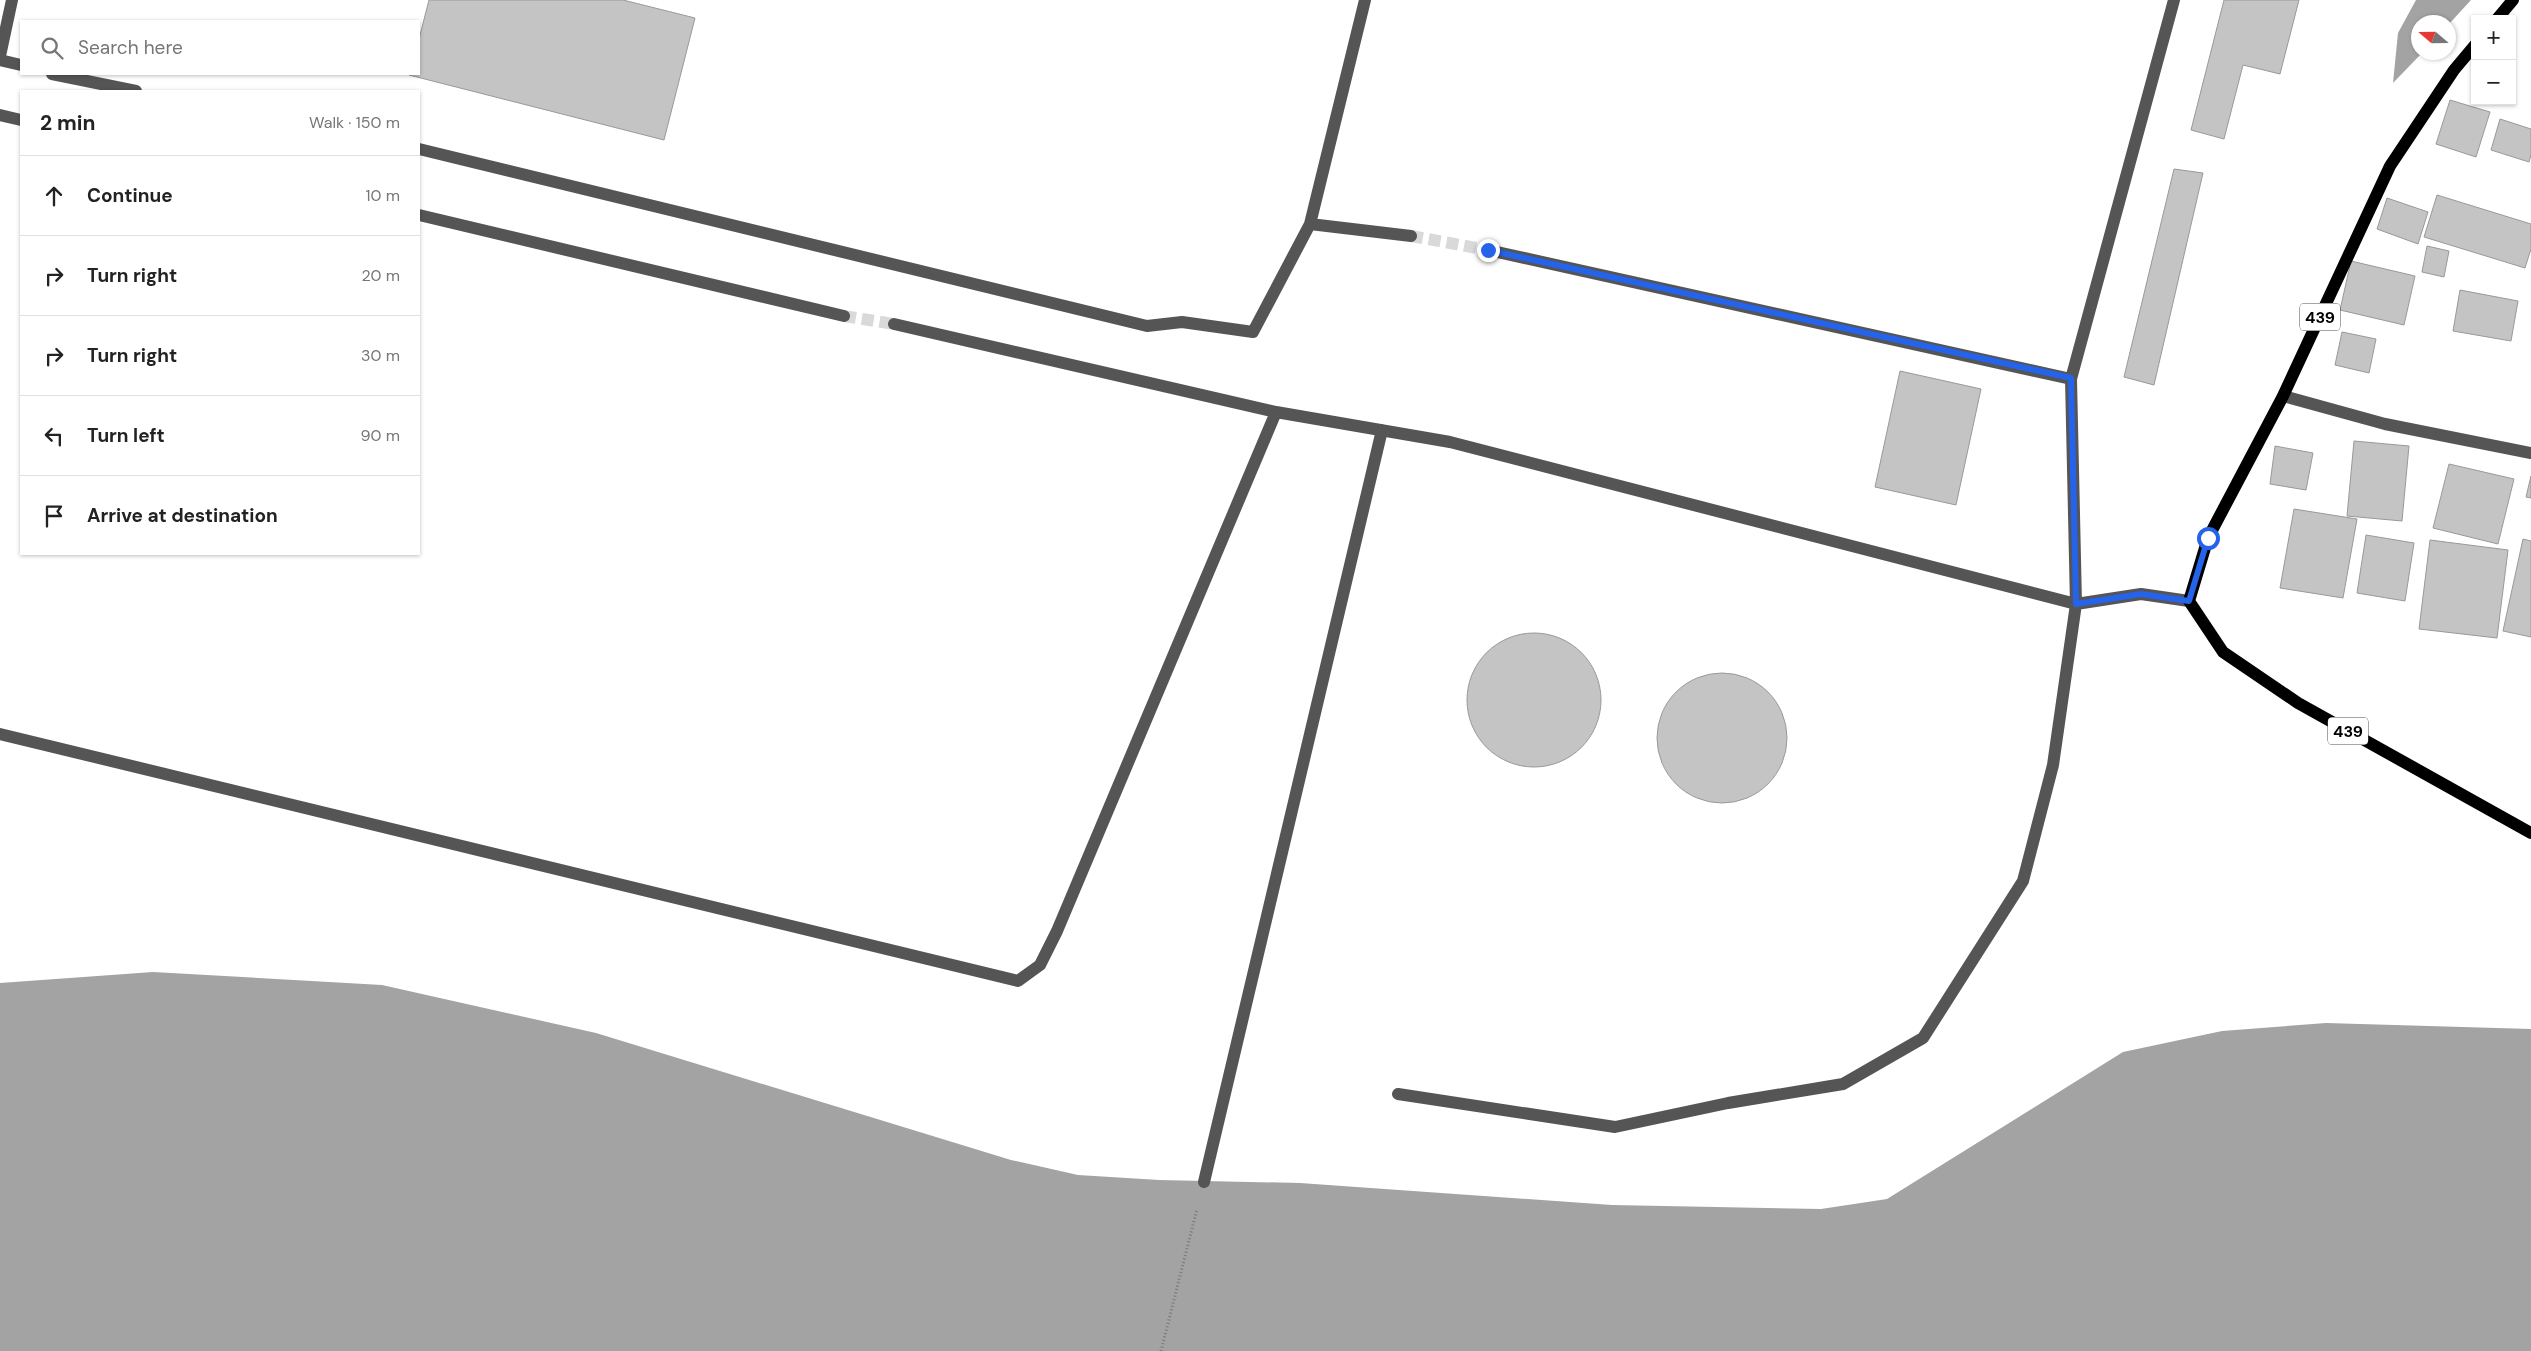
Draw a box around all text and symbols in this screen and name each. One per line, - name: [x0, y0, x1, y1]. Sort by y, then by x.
- north arrow: [2411, 15, 2456, 60]
- map controls: [2471, 15, 2516, 105]
- button: +: [2471, 15, 2516, 60]
- search box: [20, 20, 420, 75]
- icon: search: [38, 34, 66, 62]
- text: Search here: [78, 35, 183, 60]
- button: −: [2471, 60, 2516, 105]
- text: 2 min: [40, 109, 96, 137]
- text: Walk · 150 m: [309, 112, 400, 133]
- icon: ahead: [40, 182, 68, 210]
- text: Continue: [87, 183, 173, 208]
- text: 10 m: [366, 185, 400, 206]
- route end: [1477, 239, 1500, 262]
- icon: right: [40, 262, 68, 290]
- text: Turn right: [87, 263, 177, 288]
- text: 20 m: [361, 265, 400, 286]
- road number: 439: [2300, 304, 2340, 330]
- icon: right: [40, 342, 68, 370]
- text: Turn right: [87, 343, 177, 368]
- text: 30 m: [361, 345, 400, 366]
- icon: left: [40, 422, 68, 450]
- text: Turn left: [87, 423, 165, 448]
- text: 90 m: [360, 425, 400, 446]
- icon: arrive: [40, 502, 68, 530]
- text: Arrive at destination: [87, 503, 278, 528]
- route start: [2197, 527, 2220, 550]
- road number: 439: [2328, 718, 2368, 744]

